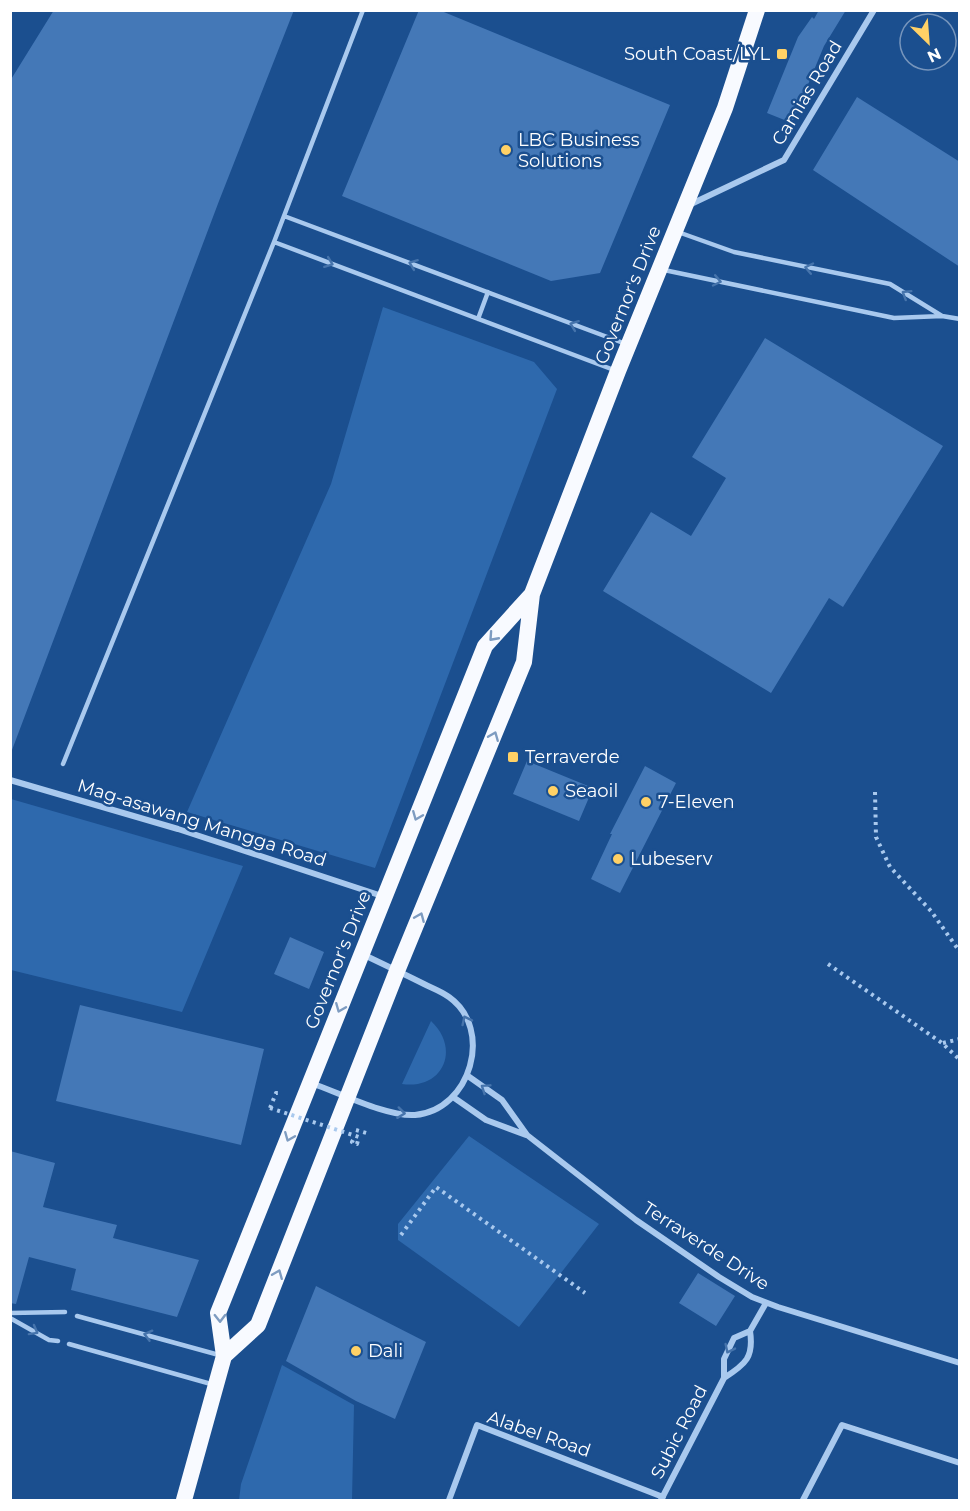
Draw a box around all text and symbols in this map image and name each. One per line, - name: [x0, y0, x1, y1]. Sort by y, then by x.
- north arrow: [898, 12, 958, 72]
- street label: Camias Road: [767, 37, 847, 149]
- place label: South Coast/LYL: [624, 43, 770, 65]
- text: N: [924, 44, 944, 66]
- marker: South Coast/LYL: [775, 47, 789, 61]
- place label: LBC Business Solutions: [518, 129, 640, 172]
- marker: LBC Business Solutions: [499, 143, 513, 157]
- street label: Governor's Drive: [590, 222, 666, 367]
- one-way arrow: [323, 255, 334, 268]
- one-way arrow: [408, 259, 419, 271]
- one-way arrow: [804, 262, 814, 275]
- one-way arrow: [712, 274, 722, 287]
- one-way arrow: [902, 289, 912, 301]
- one-way arrow: [569, 320, 580, 332]
- one-way arrow: [489, 631, 500, 641]
- one-way arrow: [487, 732, 499, 743]
- place label: Terraverde: [525, 746, 620, 768]
- marker: Terraverde: [506, 750, 520, 764]
- street label: Mag-asawang Mangga Road: [75, 775, 329, 871]
- place label: Seaoil: [565, 780, 618, 802]
- marker: Seaoil: [546, 784, 560, 798]
- place label: 7-Eleven: [658, 791, 735, 813]
- marker: 7-Eleven: [639, 795, 653, 809]
- one-way arrow: [412, 810, 424, 821]
- place label: Lubeserv: [630, 848, 713, 870]
- marker: Lubeserv: [611, 852, 625, 866]
- street label: Governor's Drive: [300, 887, 376, 1032]
- one-way arrow: [413, 912, 425, 923]
- one-way arrow: [335, 1001, 347, 1012]
- one-way arrow: [462, 1016, 474, 1027]
- one-way arrow: [481, 1084, 492, 1095]
- one-way arrow: [396, 1107, 406, 1119]
- one-way arrow: [284, 1130, 296, 1141]
- street label: Terraverde Drive: [639, 1197, 774, 1295]
- one-way arrow: [271, 1269, 283, 1280]
- one-way arrow: [214, 1314, 226, 1323]
- one-way arrow: [27, 1324, 38, 1335]
- one-way arrow: [143, 1330, 154, 1342]
- place label: Dali: [368, 1340, 403, 1362]
- one-way arrow: [724, 1343, 736, 1354]
- marker: Dali: [349, 1344, 363, 1358]
- street label: Subic Road: [646, 1382, 712, 1482]
- street label: Alabel Road: [484, 1406, 594, 1462]

